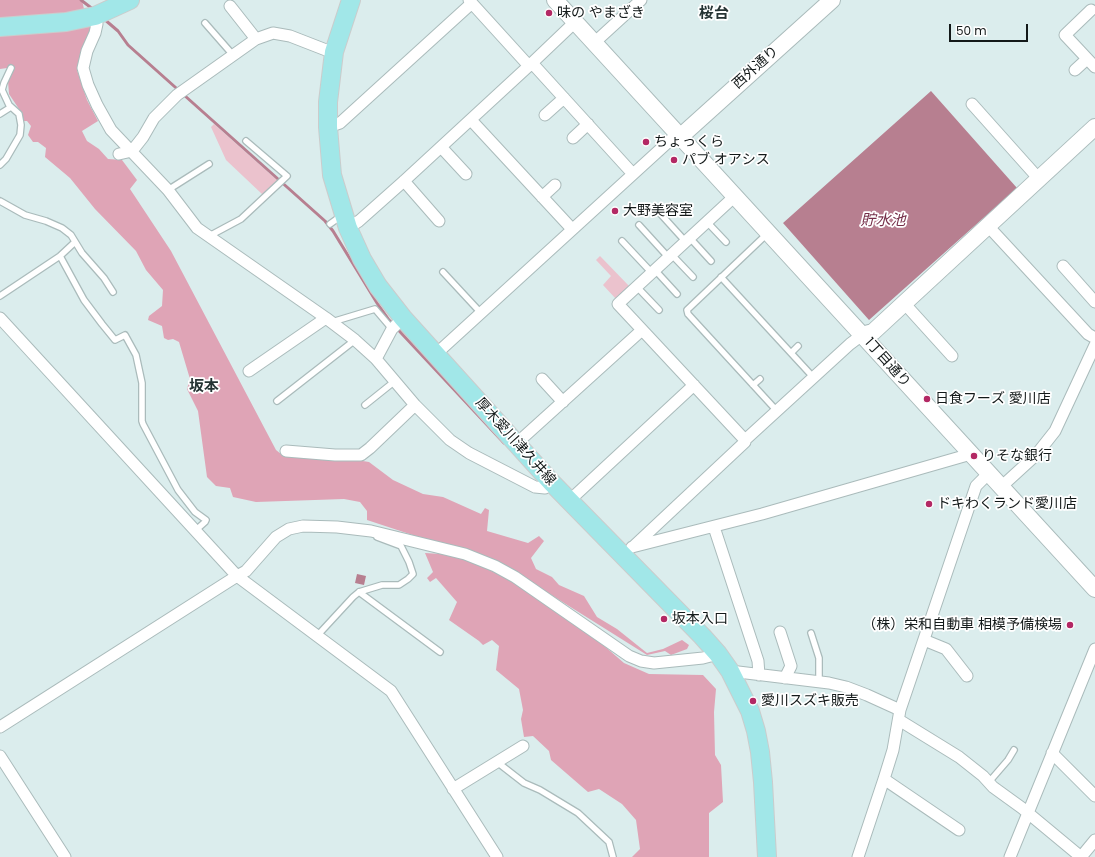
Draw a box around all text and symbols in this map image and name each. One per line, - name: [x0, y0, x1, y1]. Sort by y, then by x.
- place label: 味の やまざき: [557, 5, 645, 21]
- district label: 桜台: [699, 5, 729, 23]
- marker: 味の やまざき: [544, 8, 554, 18]
- scale bar: [951, 16, 1030, 42]
- text: 50 m: [956, 22, 987, 39]
- street label: 西外通り: [730, 43, 782, 93]
- place label: ちょっくら: [654, 134, 724, 150]
- marker: ちょっくら: [641, 137, 651, 147]
- place label: パブ オアシス: [682, 152, 770, 168]
- marker: パブ オアシス: [669, 155, 679, 165]
- place label: 大野美容室: [623, 203, 693, 219]
- marker: 大野美容室: [610, 206, 620, 216]
- water label: 貯水池: [861, 212, 905, 230]
- street label: 1丁目通り: [861, 335, 913, 391]
- district label: 坂本: [189, 378, 219, 396]
- place label: 日食フーズ 愛川店: [935, 391, 1051, 407]
- marker: 日食フーズ 愛川店: [922, 394, 932, 404]
- street label: 厚木愛川津久井線: [471, 395, 559, 489]
- place label: りそな銀行: [982, 448, 1052, 464]
- marker: りそな銀行: [969, 451, 979, 461]
- place label: ドキわくランド愛川店: [937, 496, 1077, 512]
- marker: ドキわくランド愛川店: [924, 499, 934, 509]
- place label: 坂本入口: [672, 611, 728, 627]
- marker: 坂本入口: [659, 614, 669, 624]
- place label: （株）栄和自動車 相模予備検場: [862, 617, 1062, 633]
- marker: （株）栄和自動車 相模予備検場: [1065, 620, 1075, 630]
- place label: 愛川スズキ販売: [761, 693, 859, 709]
- marker: 愛川スズキ販売: [748, 696, 758, 706]

